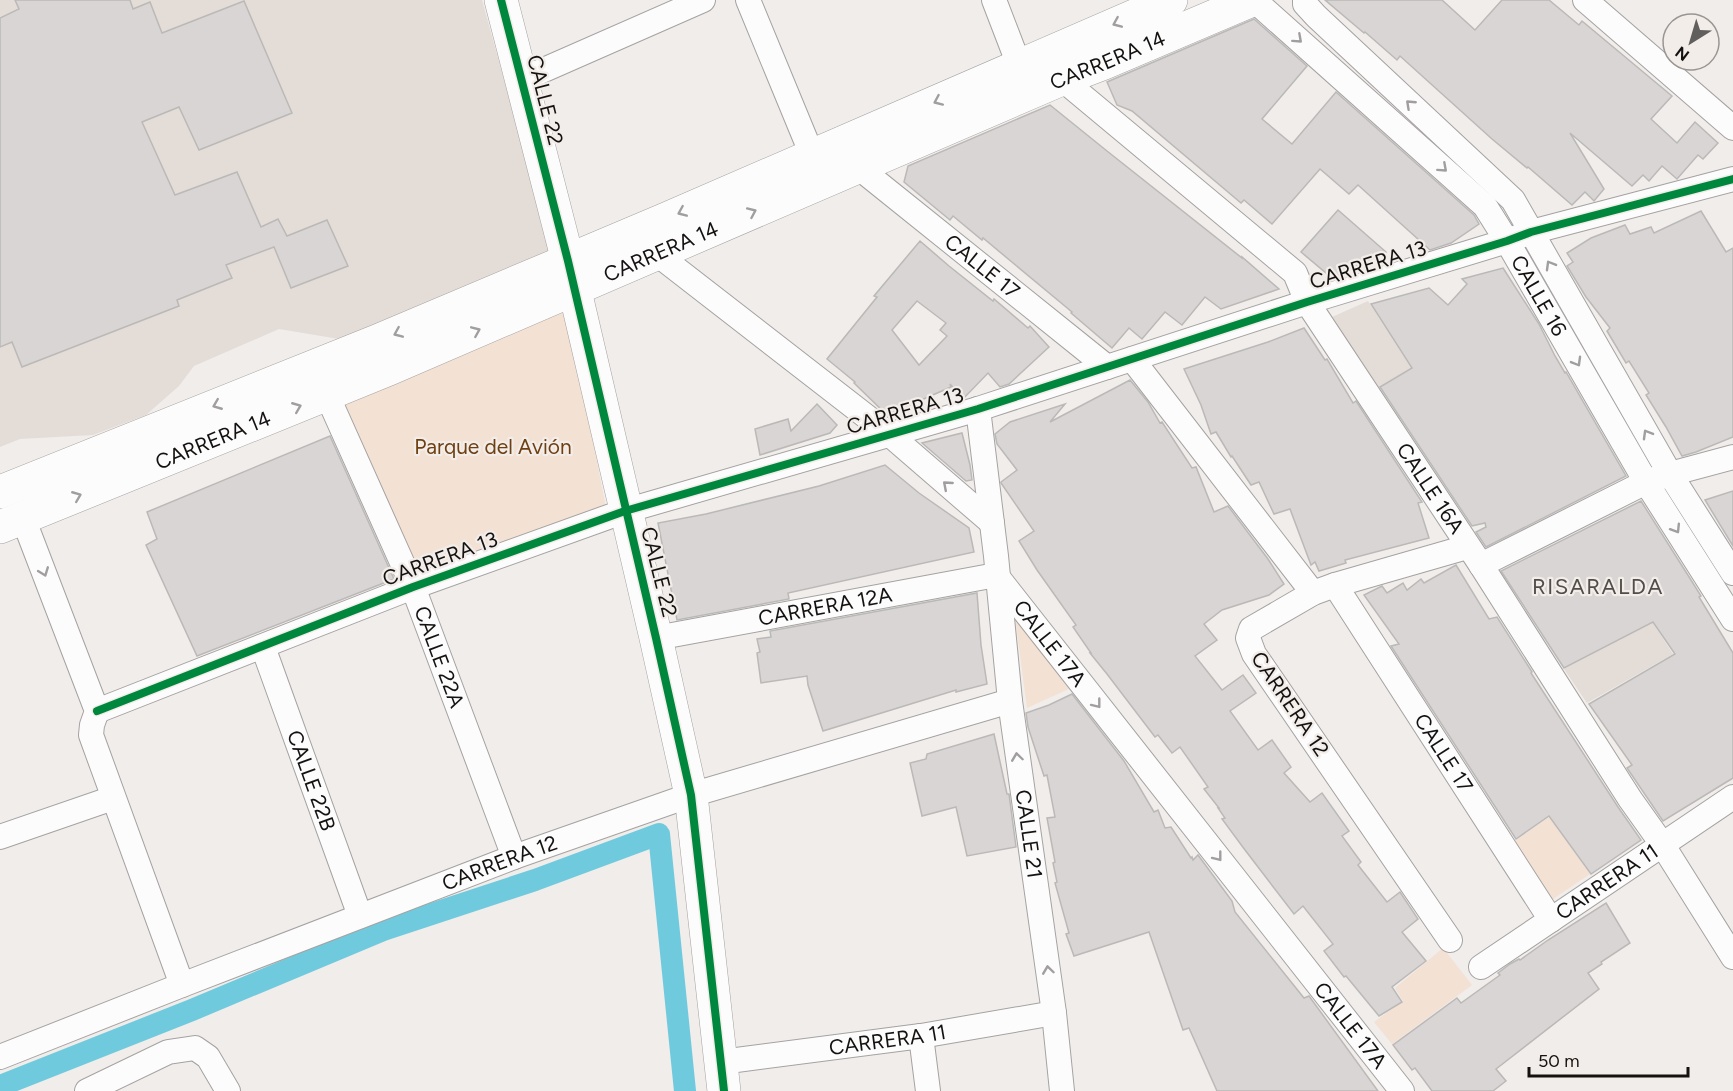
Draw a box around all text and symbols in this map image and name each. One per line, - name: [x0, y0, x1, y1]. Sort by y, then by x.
- north arrow: [1661, 12, 1721, 72]
- one-way arrow: [1112, 16, 1123, 28]
- street label: CARRERA 14: [1046, 25, 1169, 95]
- one-way arrow: [1291, 32, 1302, 43]
- text: N: [1672, 42, 1693, 65]
- street label: CALLE 22: [522, 52, 569, 148]
- one-way arrow: [933, 93, 944, 105]
- one-way arrow: [1406, 100, 1417, 111]
- one-way arrow: [1437, 161, 1447, 172]
- one-way arrow: [678, 205, 689, 217]
- one-way arrow: [746, 207, 757, 219]
- street label: CARRERA 14: [600, 216, 722, 287]
- street label: CALLE 17: [940, 229, 1025, 304]
- street label: CARRERA 13: [1306, 235, 1429, 294]
- street label: CALLE 16: [1506, 250, 1572, 341]
- one-way arrow: [1546, 261, 1557, 271]
- one-way arrow: [393, 325, 404, 337]
- one-way arrow: [470, 326, 481, 338]
- one-way arrow: [1570, 356, 1581, 366]
- street label: CARRERA 13: [843, 382, 966, 439]
- one-way arrow: [212, 398, 223, 410]
- one-way arrow: [291, 402, 302, 414]
- street label: CARRERA 14: [151, 405, 274, 475]
- one-way arrow: [1643, 430, 1655, 440]
- park label: Parque del Avión: [414, 434, 572, 459]
- street label: CALLE 16A: [1392, 438, 1470, 538]
- one-way arrow: [944, 481, 954, 492]
- one-way arrow: [71, 491, 82, 503]
- one-way arrow: [1669, 523, 1680, 534]
- street label: CALLE 22: [636, 524, 683, 620]
- street label: CARRERA 13: [379, 526, 501, 591]
- one-way arrow: [37, 566, 49, 577]
- district label: RISARALDA: [1532, 573, 1664, 600]
- street label: CARRERA 12A: [756, 582, 894, 631]
- street label: CALLE 17A: [1009, 595, 1092, 691]
- street label: CALLE 22A: [409, 602, 470, 711]
- street label: CARRERA 12: [1246, 647, 1335, 761]
- one-way arrow: [1090, 697, 1101, 708]
- street label: CALLE 17: [1409, 709, 1478, 797]
- street label: CALLE 22B: [282, 727, 341, 834]
- one-way arrow: [1012, 752, 1024, 761]
- street label: CALLE 21: [1011, 788, 1048, 880]
- street label: CARRERA 12: [438, 830, 560, 896]
- street label: CARRERA 11: [1551, 838, 1663, 925]
- one-way arrow: [1211, 850, 1222, 861]
- one-way arrow: [1042, 966, 1054, 975]
- street label: CALLE 17A: [1309, 977, 1392, 1073]
- street label: CARRERA 11: [827, 1019, 948, 1060]
- scale bar: [1529, 1040, 1688, 1078]
- text: 50 m: [1538, 1050, 1580, 1072]

